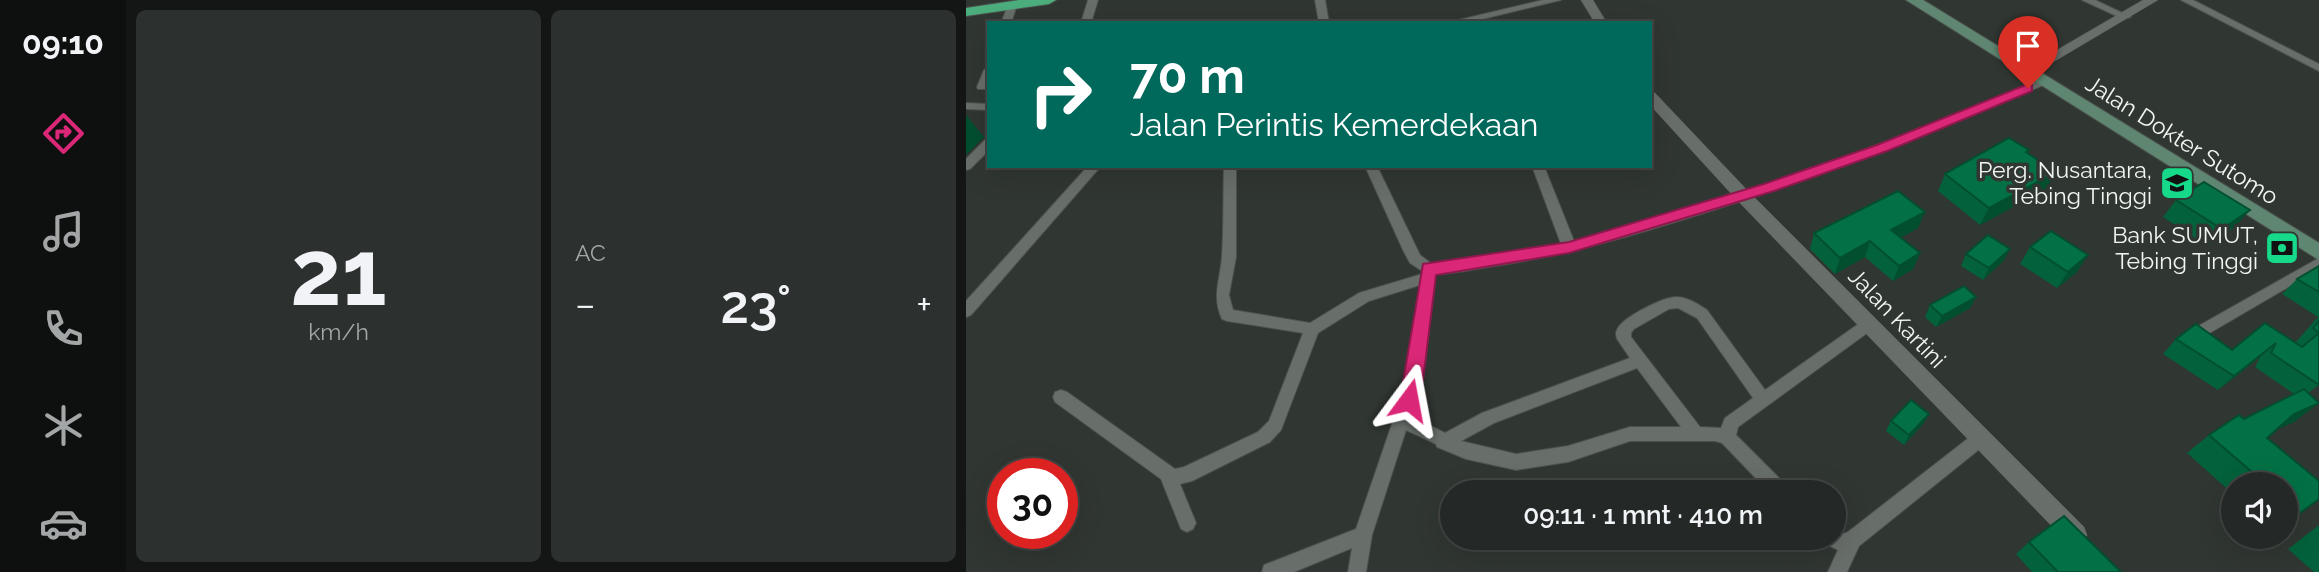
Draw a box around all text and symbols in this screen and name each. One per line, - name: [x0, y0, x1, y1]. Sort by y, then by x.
- pin: [1998, 16, 2058, 88]
- text: 09:10: [22, 24, 104, 61]
- icon: arrive: [2009, 27, 2047, 65]
- text: 70 m: [1130, 47, 1245, 104]
- icon: right: [1015, 49, 1106, 140]
- street label: Jalan Dokter Sutomo: [2081, 69, 2283, 210]
- text: Jalan Perintis Kemerdekaan: [1130, 106, 1538, 143]
- icon: directions: [39, 109, 88, 158]
- place label: Perg. Nusantara, Tebing Tinggi: [1978, 156, 2152, 209]
- school or university icon: Perg. Nusantara, Tebing Tinggi: [2158, 164, 2196, 202]
- icon: music: [39, 207, 88, 256]
- text: 21: [290, 219, 387, 326]
- place label: Bank SUMUT, Tebing Tinggi: [2112, 221, 2258, 274]
- bank icon: Bank SUMUT, Tebing Tinggi: [2263, 229, 2301, 267]
- text: AC: [575, 239, 606, 266]
- street label: Jalan Kartini: [1843, 262, 1952, 373]
- text: 23°: [721, 274, 791, 335]
- text: −: [575, 282, 595, 327]
- text: +: [916, 282, 932, 327]
- icon: phone: [39, 304, 88, 353]
- text: km/h: [308, 318, 369, 345]
- position arrow: [1372, 363, 1446, 437]
- icon: climate: [39, 401, 88, 450]
- speed limit sign: 30: [987, 458, 1078, 549]
- map controls: [2221, 472, 2298, 549]
- button: sound: [2221, 472, 2298, 549]
- icon: car: [39, 499, 88, 548]
- text: 09:11 · 1 mnt · 410 m: [1523, 500, 1763, 530]

